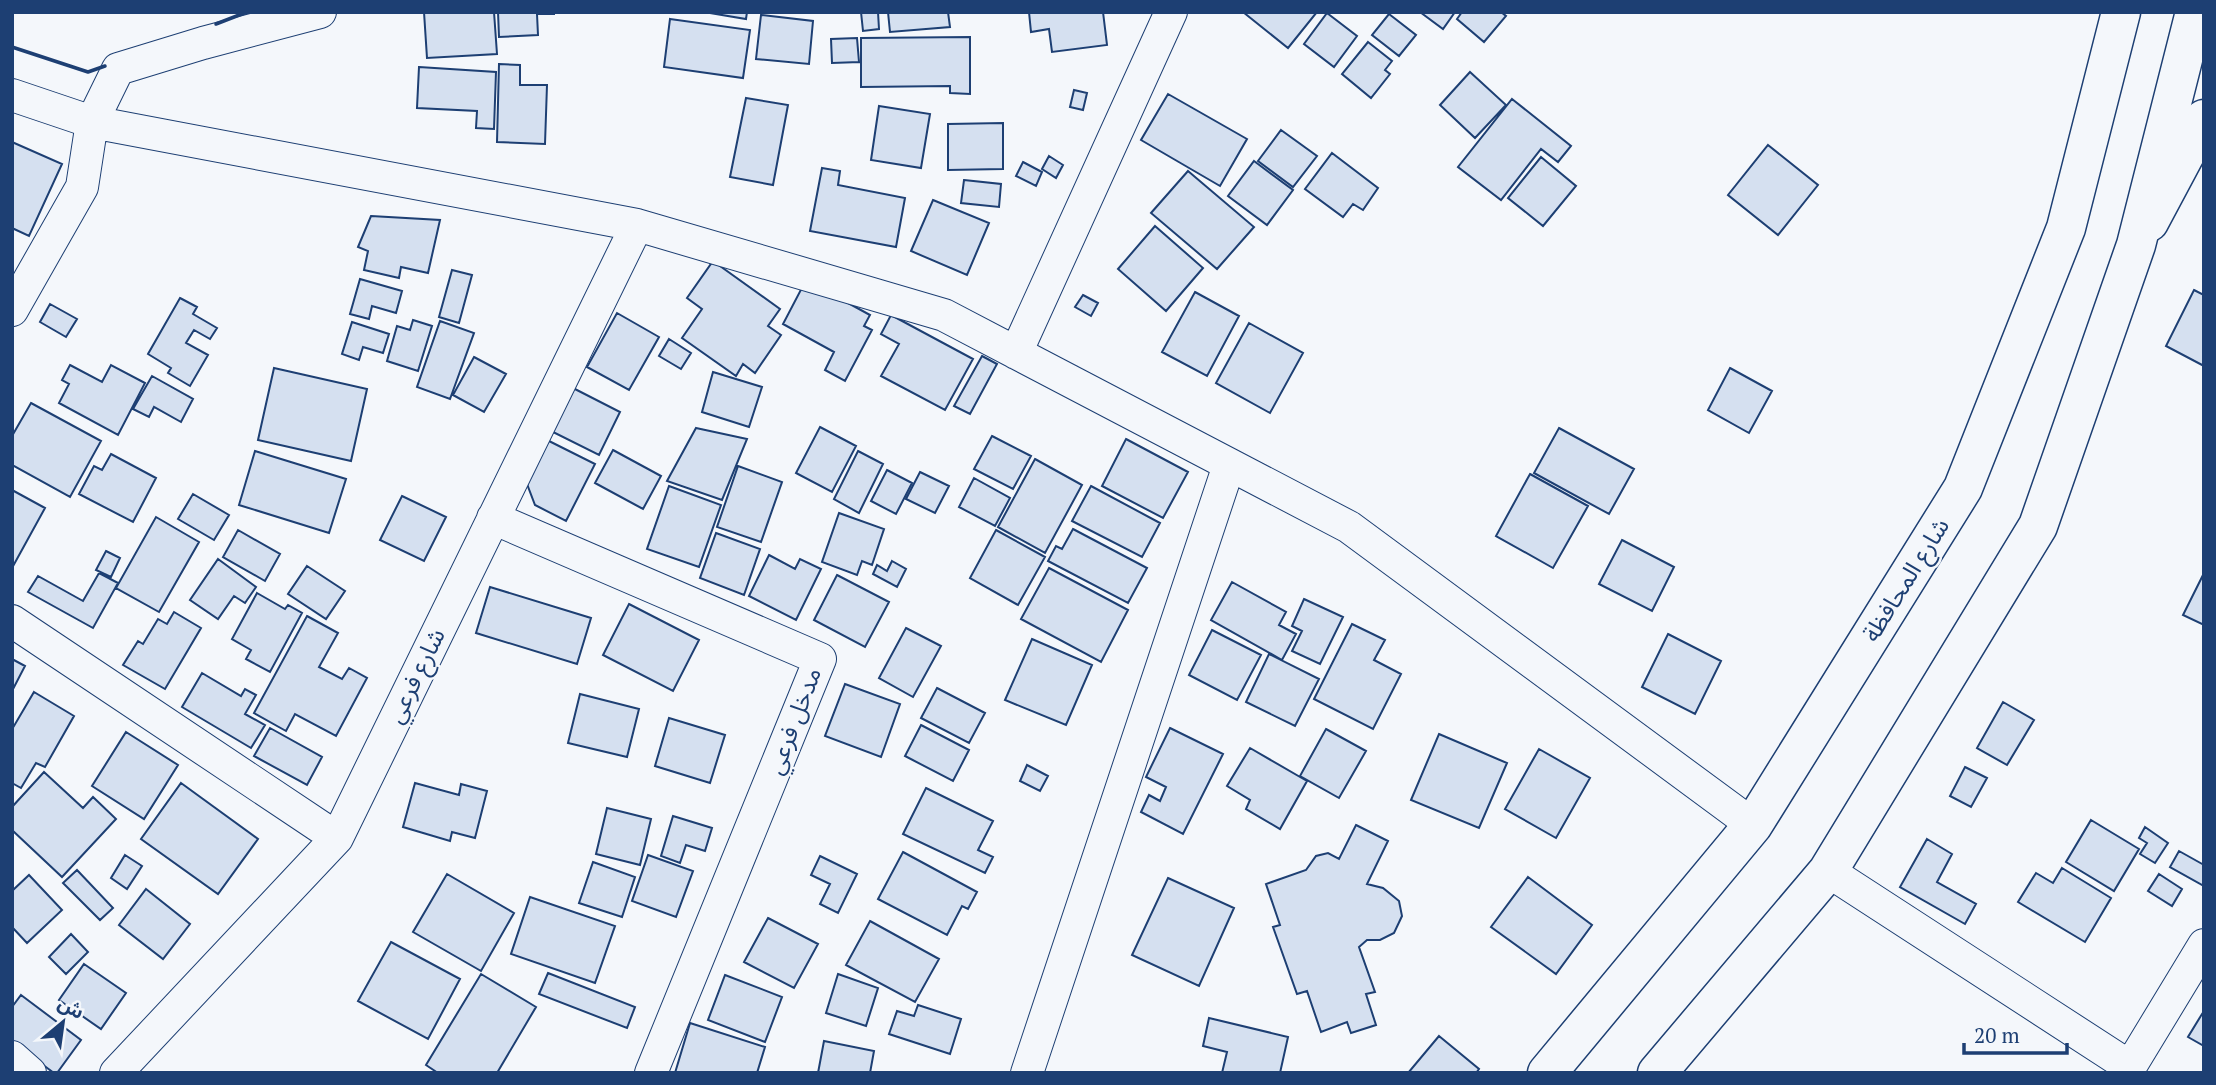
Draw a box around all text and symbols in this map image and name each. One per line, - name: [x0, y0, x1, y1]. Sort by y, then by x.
- street label: شارع المحافظة: [1854, 512, 1958, 648]
- street label: شارع فرعي: [378, 623, 455, 730]
- street label: مدخل فرعي: [758, 663, 831, 780]
- north arrow: [28, 987, 98, 1057]
- text: ش: [54, 989, 89, 1024]
- scale bar: [1964, 1012, 2067, 1056]
- text: 20 m: [1974, 1021, 2020, 1049]

